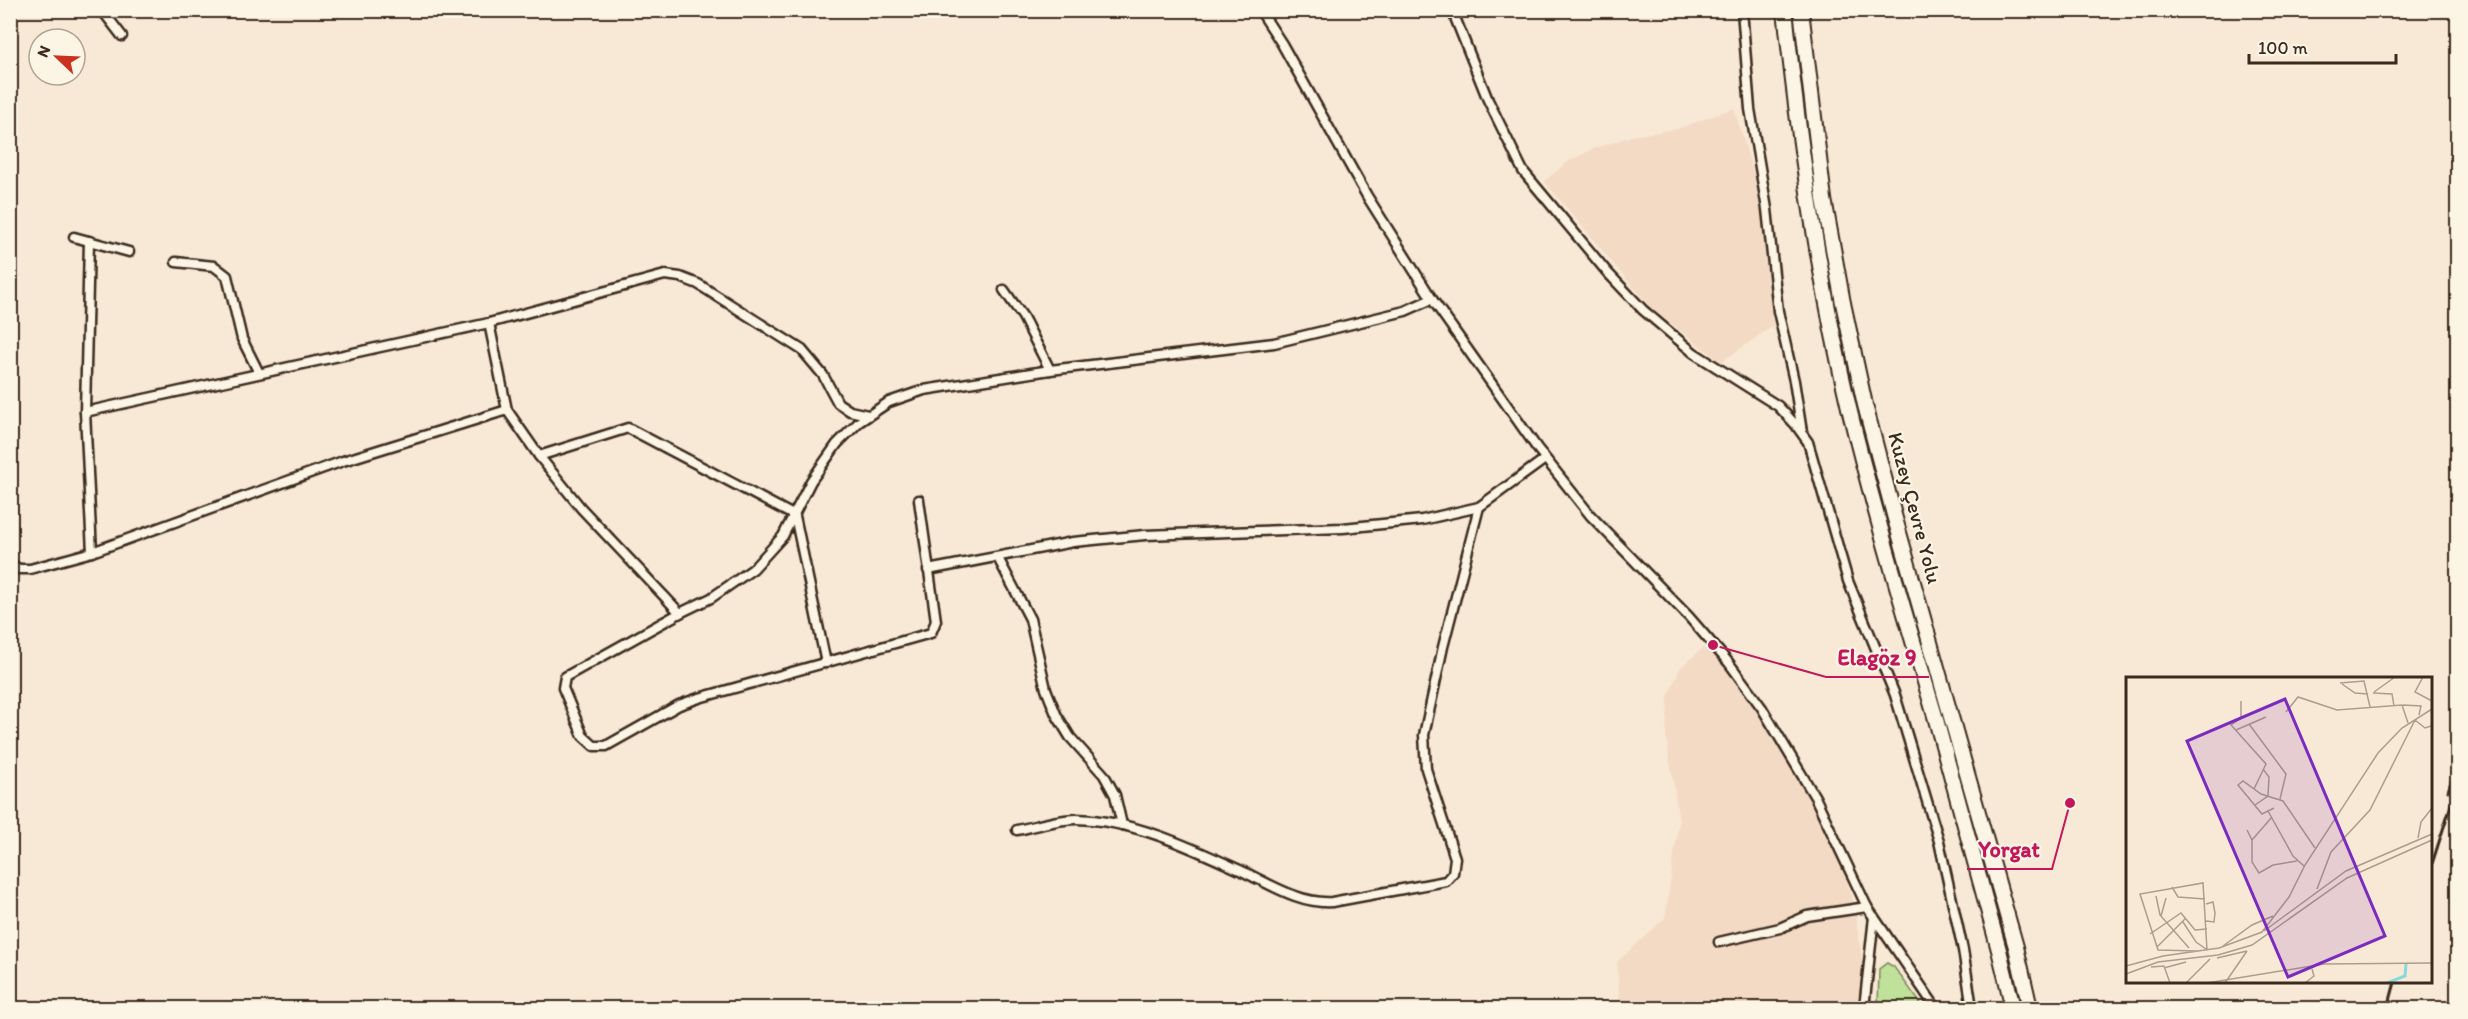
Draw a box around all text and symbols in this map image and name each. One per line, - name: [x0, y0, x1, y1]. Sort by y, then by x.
- north arrow: [27, 27, 87, 87]
- scale bar: [2249, 27, 2396, 65]
- text: 100 m: [2258, 37, 2308, 59]
- text: N: [33, 43, 55, 60]
- street label: Kuzey Çevre Yolu: [1883, 429, 1948, 587]
- callout: Elagöz 9: [1826, 637, 1929, 677]
- text: Elagöz 9: [1838, 644, 1916, 671]
- inset map: [2126, 677, 2432, 983]
- callout: Yorgat: [1967, 829, 2052, 869]
- text: Yorgat: [1977, 836, 2040, 863]

